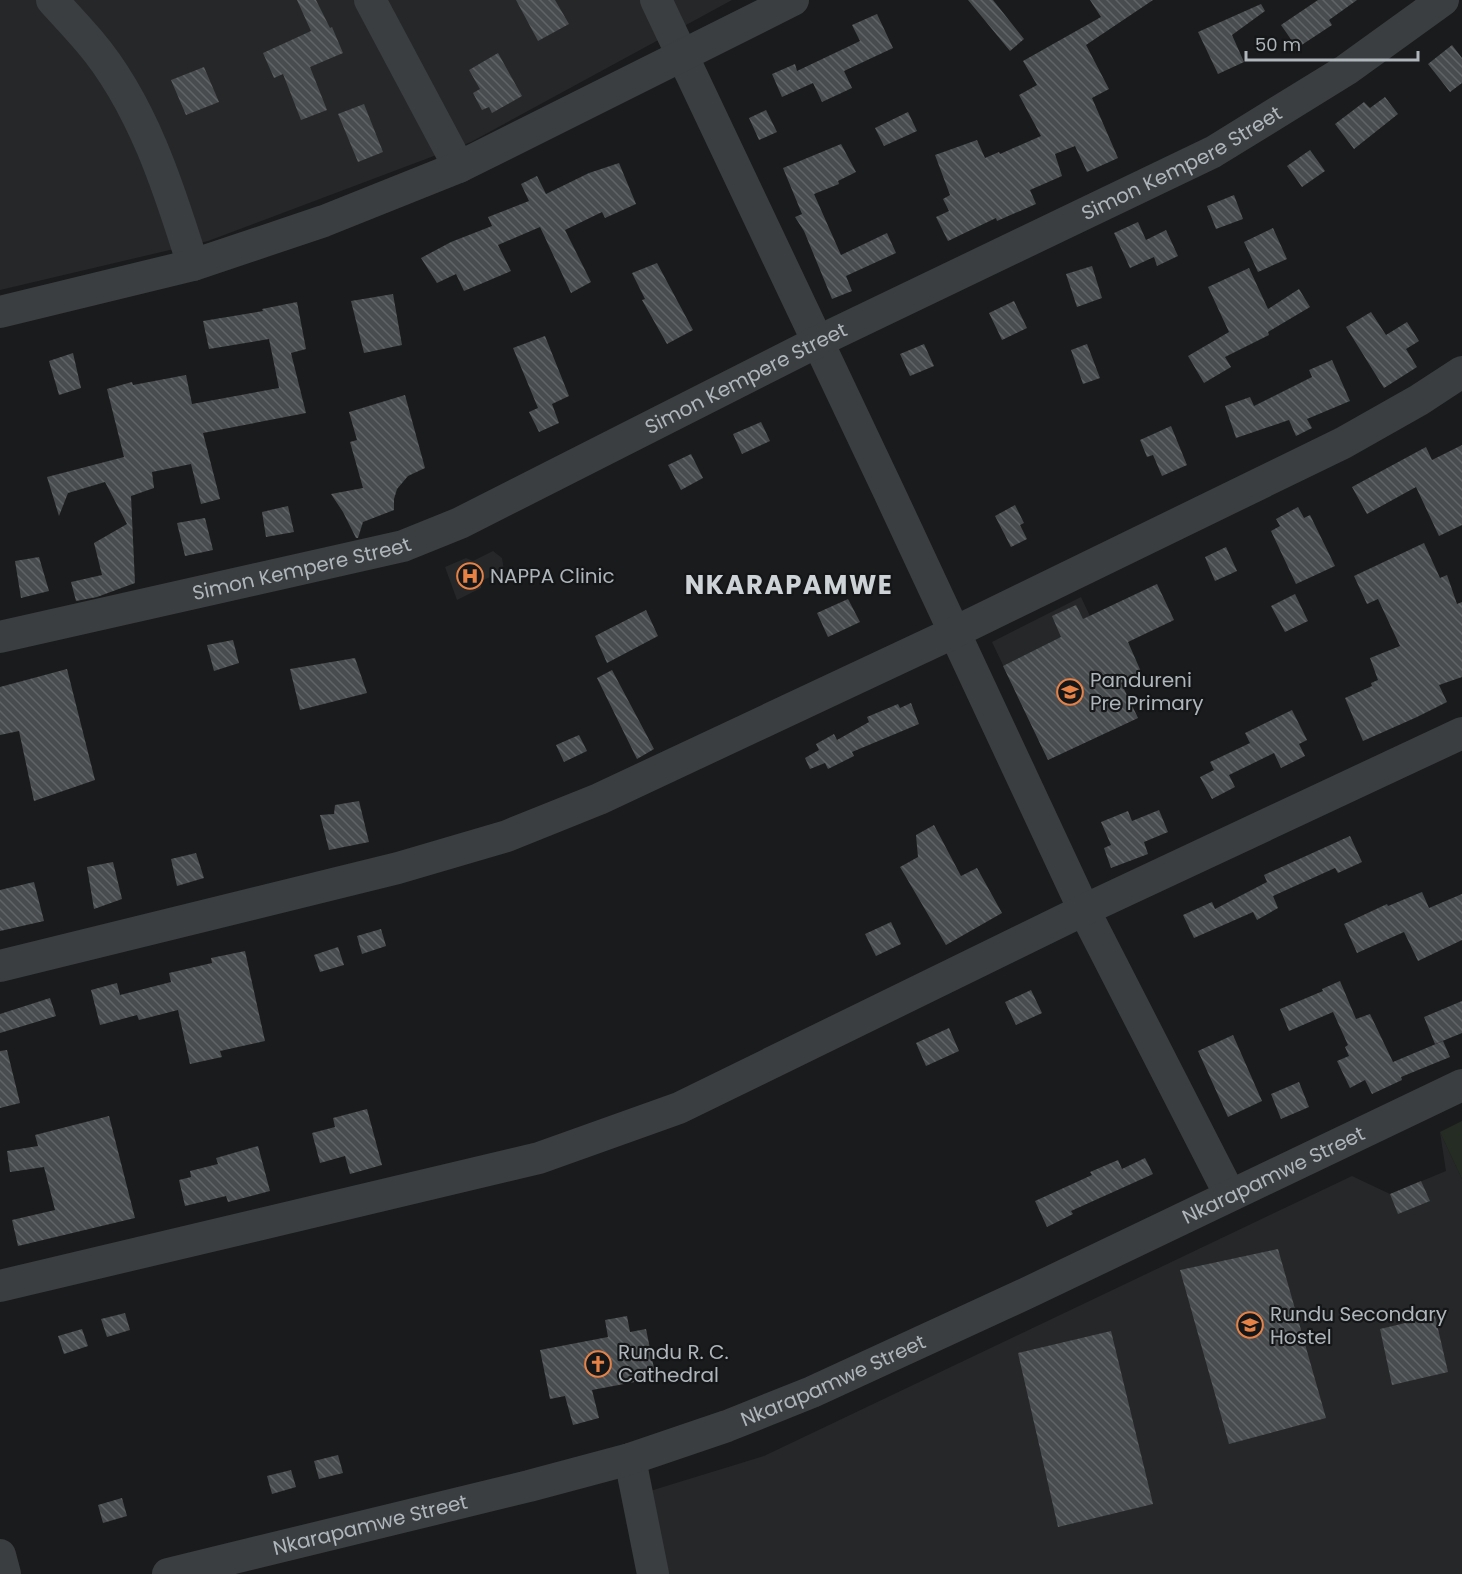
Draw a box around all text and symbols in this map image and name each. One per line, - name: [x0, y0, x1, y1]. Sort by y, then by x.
- scale bar: [1246, 24, 1418, 62]
- text: 50 m: [1255, 32, 1301, 57]
- street label: Simon Kempere Street: [1077, 99, 1287, 227]
- street label: Simon Kempere Street: [640, 316, 852, 441]
- street label: Simon Kempere Street: [190, 530, 415, 607]
- hospital icon: NAPPA Clinic: [455, 561, 485, 591]
- place label: NAPPA Clinic: [490, 562, 615, 590]
- district label: NKARAPAMWE: [685, 567, 893, 603]
- place label: Pandureni Pre Primary: [1090, 666, 1204, 717]
- school or university icon: Pandureni Pre Primary: [1055, 677, 1085, 707]
- street label: Nkarapamwe Street: [1177, 1120, 1369, 1231]
- place label: Rundu Secondary Hostel: [1270, 1300, 1447, 1351]
- school or university icon: Rundu Secondary Hostel: [1235, 1310, 1265, 1340]
- street label: Nkarapamwe Street: [736, 1328, 930, 1433]
- place label: Rundu R. C. Cathedral: [618, 1338, 729, 1389]
- church icon: Rundu R. C. Cathedral: [583, 1349, 613, 1379]
- street label: Nkarapamwe Street: [270, 1488, 470, 1562]

